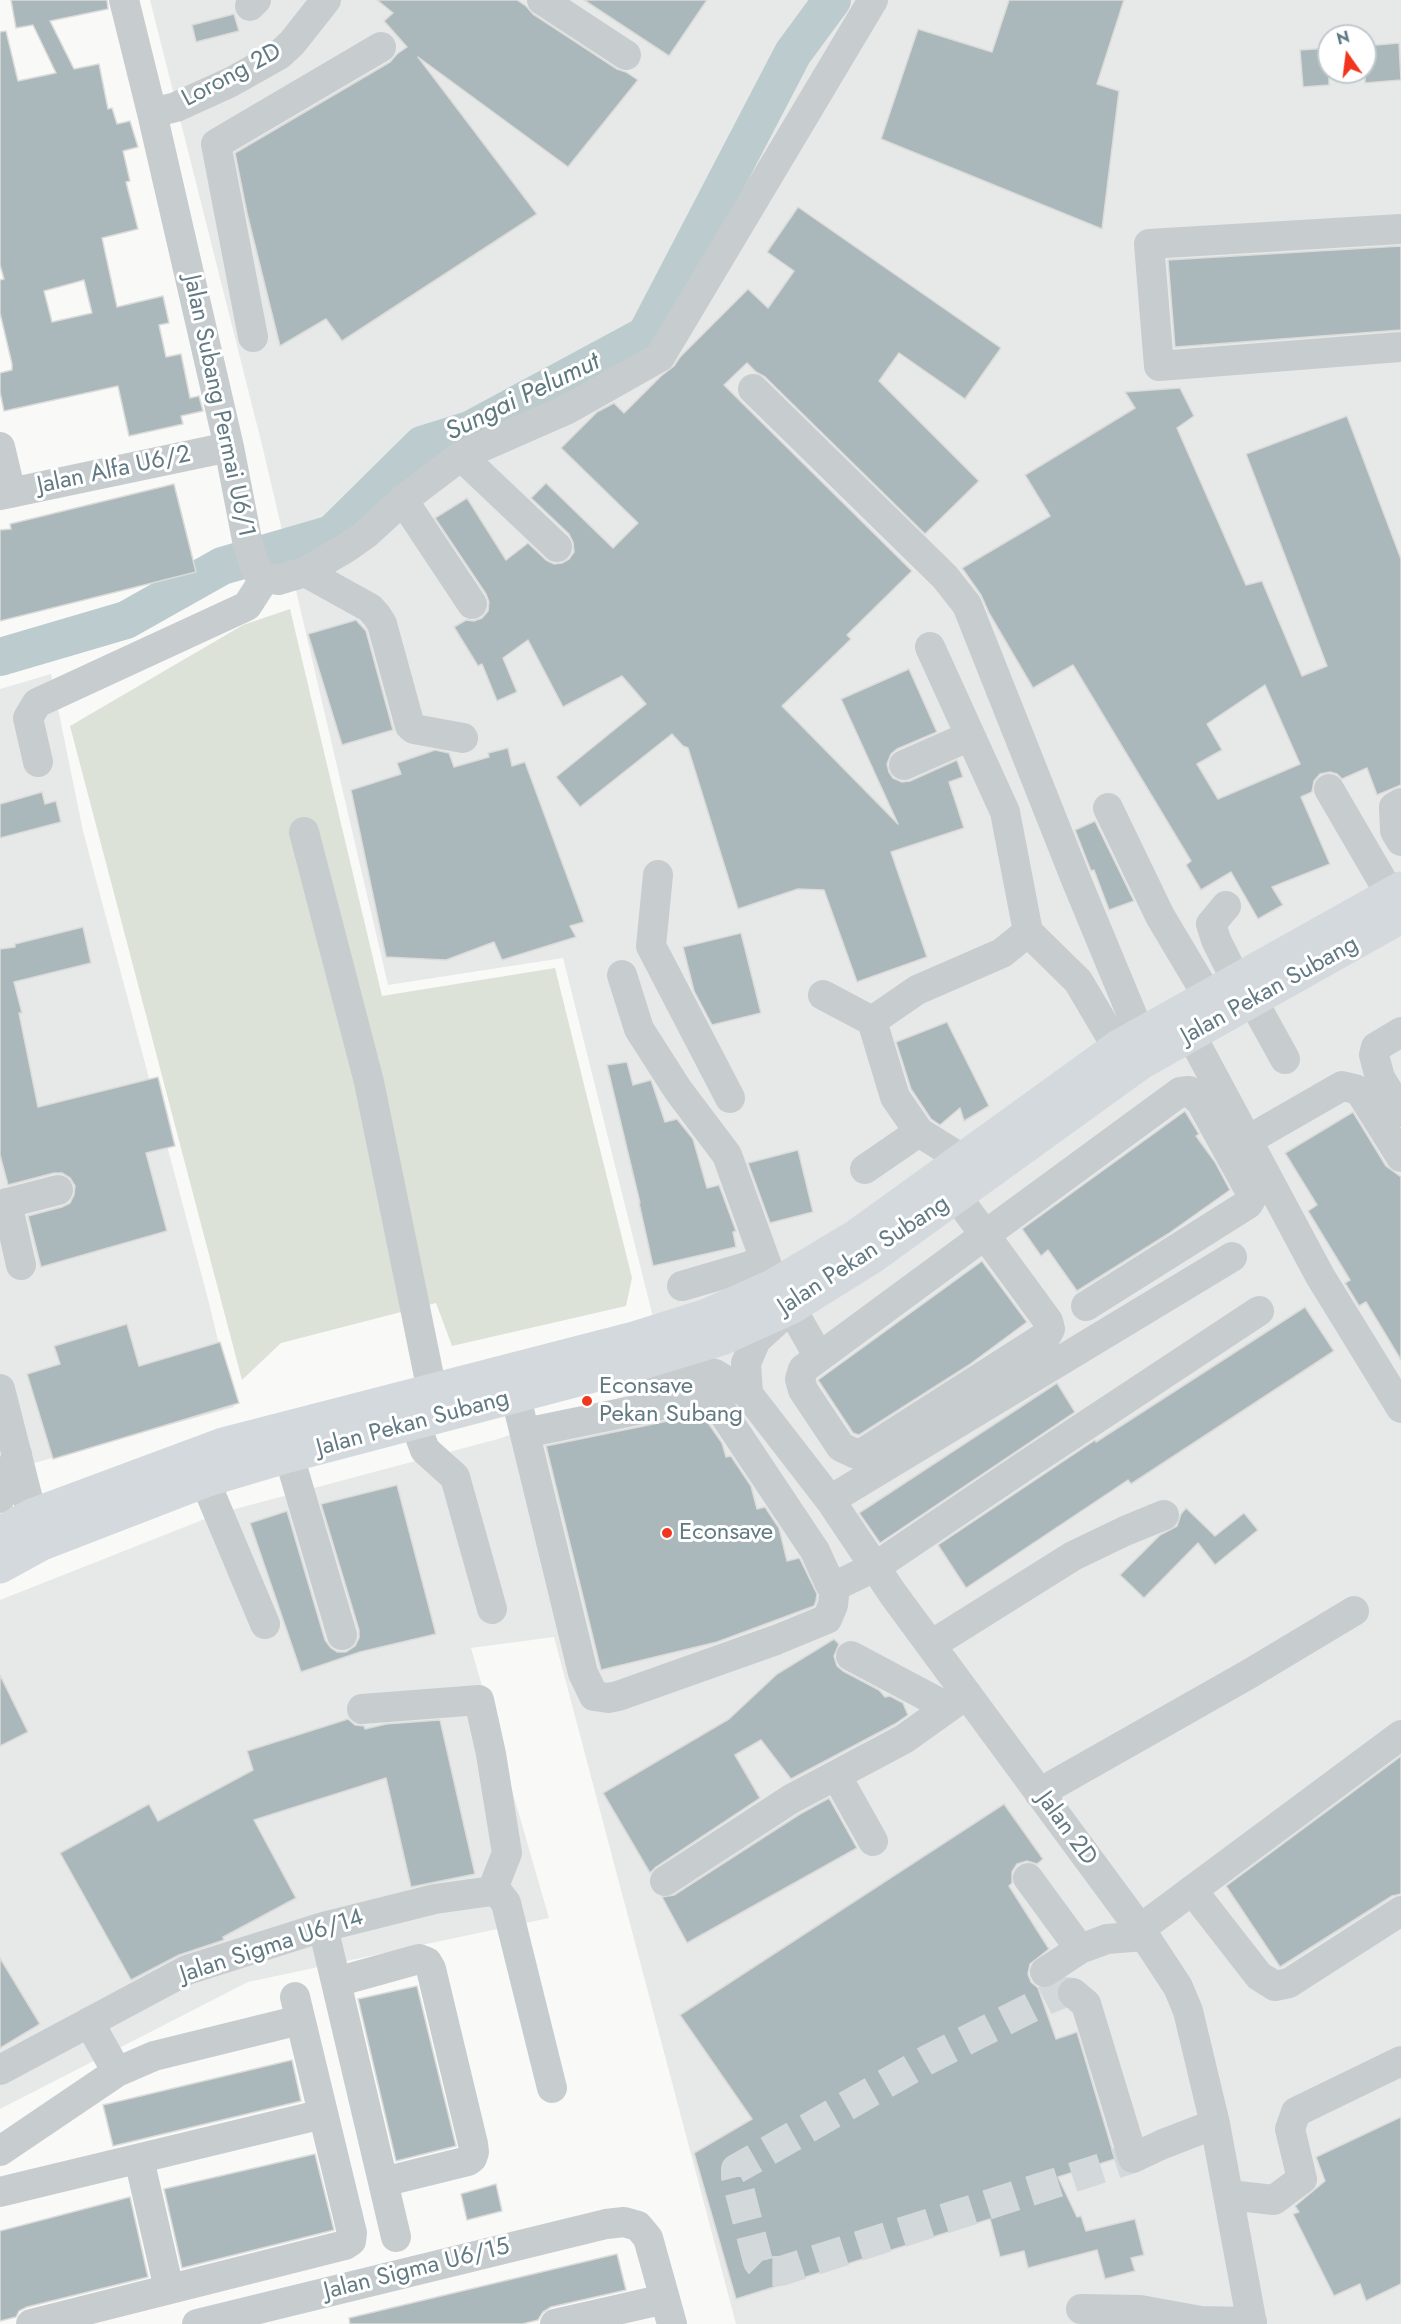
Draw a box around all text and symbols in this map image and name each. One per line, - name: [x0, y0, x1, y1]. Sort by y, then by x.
- north arrow: [1317, 24, 1377, 84]
- text: N: [1334, 25, 1352, 51]
- street label: Lorong 2D: [177, 38, 287, 114]
- street label: Jalan Subang Permai U6/1: [176, 272, 260, 540]
- water label: Sungai Pelumut: [441, 347, 605, 449]
- street label: Jalan Alfa U6/2: [35, 441, 193, 501]
- street label: Jalan Pekan Subang: [1176, 930, 1364, 1052]
- street label: Jalan Pekan Subang: [773, 1190, 955, 1322]
- place label: Econsave Pekan Subang: [599, 1373, 743, 1429]
- street label: Jalan Pekan Subang: [314, 1384, 512, 1464]
- marker: Econsave Pekan Subang: [580, 1394, 594, 1408]
- place label: Econsave: [679, 1519, 773, 1547]
- marker: Econsave: [660, 1526, 674, 1540]
- street label: Jalan 2D: [1030, 1786, 1102, 1872]
- street label: Jalan Sigma U6/14: [177, 1904, 367, 1990]
- street label: Jalan Sigma U6/15: [321, 2233, 513, 2307]

